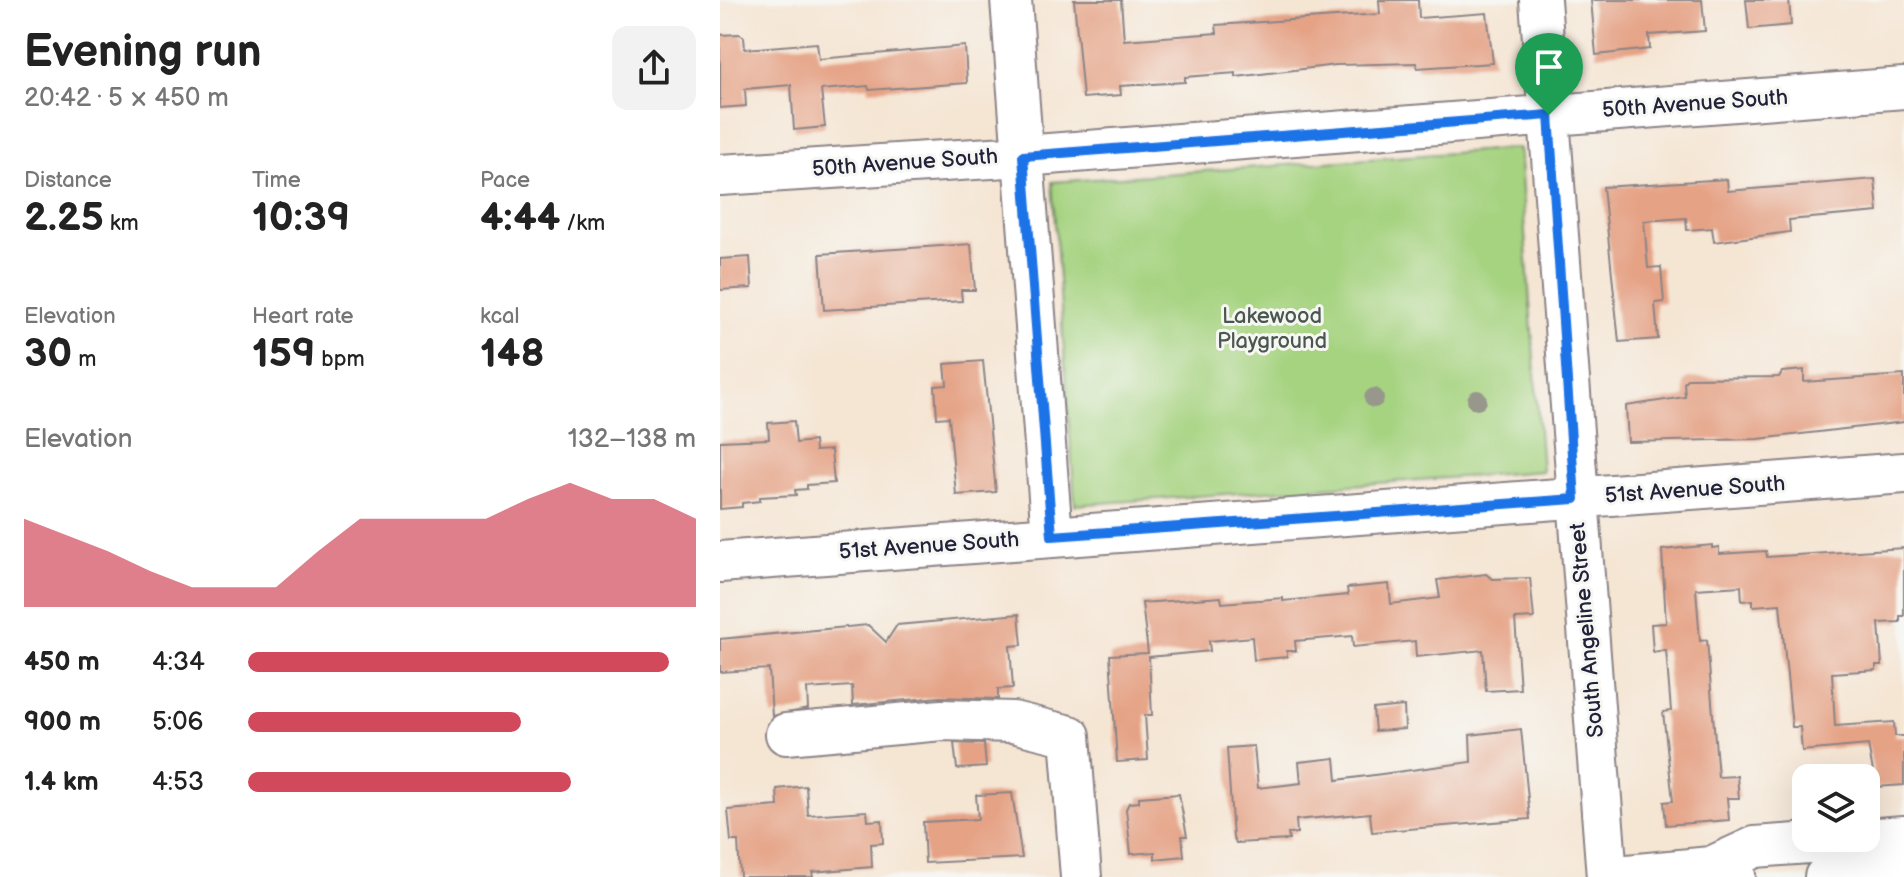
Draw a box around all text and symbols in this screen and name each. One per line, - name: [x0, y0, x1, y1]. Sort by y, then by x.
- text: Evening run: [24, 26, 261, 79]
- button: share: [612, 26, 696, 110]
- pin: [1515, 33, 1583, 115]
- icon: arrive: [1527, 45, 1571, 89]
- text: 20:42 · 5 × 450 m: [24, 83, 229, 114]
- street label: 50th Avenue South: [1601, 84, 1789, 124]
- street label: 50th Avenue South: [811, 143, 999, 183]
- text: Distance: [24, 167, 112, 194]
- text: Time: [252, 167, 301, 194]
- text: Pace: [480, 167, 530, 194]
- text: 2.25: [24, 194, 104, 242]
- text: 10:39: [252, 194, 350, 242]
- text: 4:44: [480, 194, 560, 242]
- text: km: [104, 210, 139, 237]
- text: /km: [560, 210, 605, 237]
- text: Elevation: [24, 303, 116, 330]
- text: Heart rate: [252, 303, 354, 330]
- text: kcal: [480, 303, 519, 330]
- park label: Lakewood Playground: [1217, 303, 1327, 355]
- text: 30: [24, 330, 72, 378]
- text: 159: [252, 330, 315, 378]
- text: 148: [480, 330, 544, 378]
- text: m: [72, 346, 96, 373]
- text: bpm: [315, 346, 365, 373]
- text: Elevation: [24, 424, 132, 455]
- text: 132–138 m: [568, 424, 696, 455]
- street label: 51st Avenue South: [1604, 470, 1786, 510]
- street label: South Angeline Street: [1564, 521, 1610, 739]
- street label: 51st Avenue South: [838, 526, 1020, 566]
- text: 450 m: [24, 647, 100, 678]
- text: 4:34: [152, 647, 205, 678]
- text: 900 m: [24, 707, 101, 738]
- text: 5:06: [152, 707, 203, 738]
- map controls: [1792, 764, 1880, 852]
- button: layers: [1792, 764, 1880, 852]
- text: 1.4 km: [24, 767, 99, 798]
- text: 4:53: [152, 767, 204, 798]

